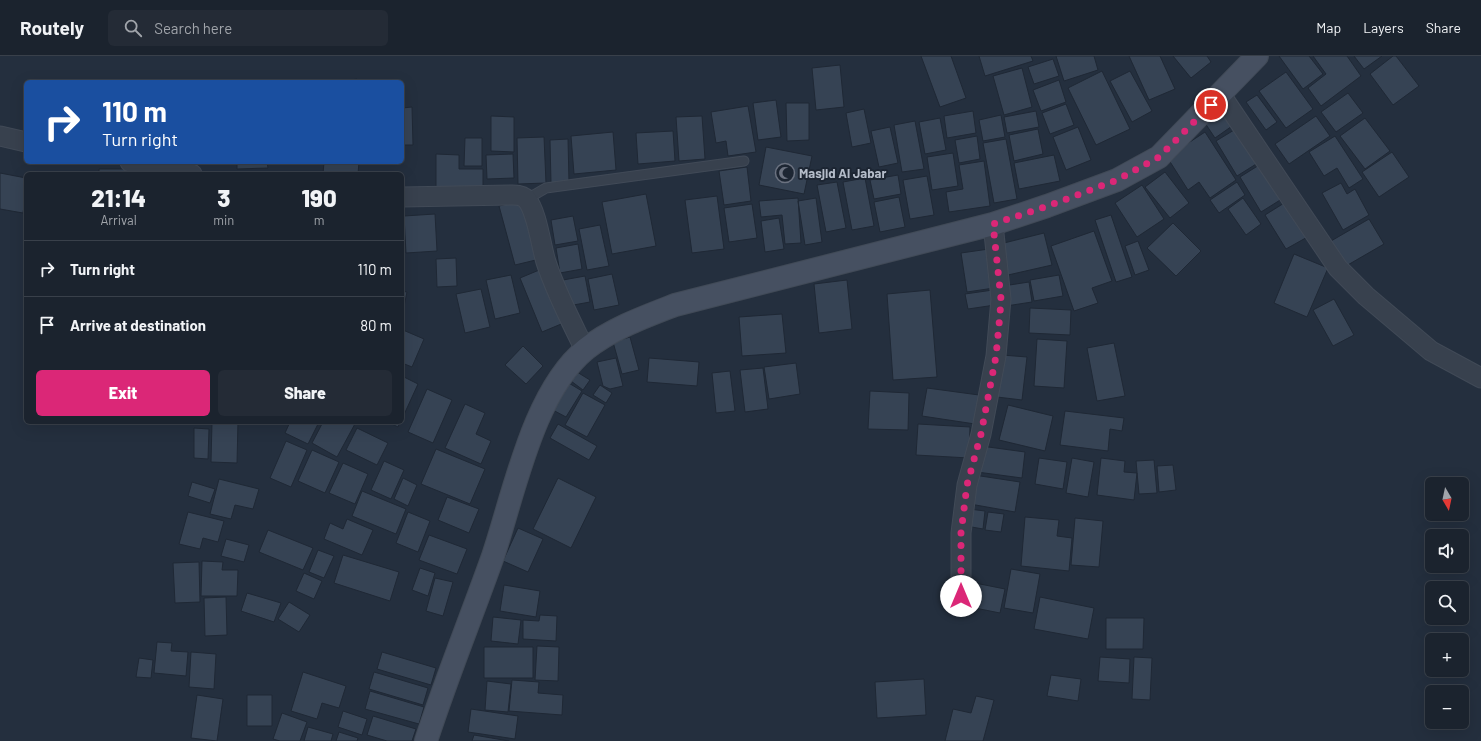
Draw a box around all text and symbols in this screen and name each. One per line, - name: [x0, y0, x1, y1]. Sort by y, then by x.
- search box: [108, 10, 388, 46]
- text: Routely: [20, 16, 84, 39]
- icon: search: [122, 17, 144, 39]
- text: Search here: [154, 19, 232, 37]
- text: Map: [1316, 19, 1341, 36]
- text: Layers: [1363, 19, 1404, 36]
- text: Share: [1426, 19, 1461, 36]
- pin: [1194, 88, 1228, 122]
- text: 110 m: [102, 94, 167, 128]
- icon: arrive: [1200, 94, 1222, 116]
- icon: right: [36, 96, 88, 148]
- text: Turn right: [102, 128, 178, 150]
- mosque icon: Masjid Al Jabar: [774, 162, 796, 184]
- place label: Masjid Al Jabar: [799, 165, 886, 181]
- text: 21:14: [91, 183, 146, 212]
- text: 3: [217, 183, 230, 212]
- text: 190: [302, 183, 337, 212]
- text: Arrival: [100, 212, 137, 228]
- text: min: [213, 212, 234, 228]
- text: m: [314, 212, 325, 228]
- icon: right: [36, 258, 58, 280]
- text: Turn right: [70, 260, 135, 278]
- text: 110 m: [358, 260, 392, 278]
- icon: arrive: [36, 314, 58, 336]
- text: Arrive at destination: [70, 316, 206, 334]
- text: 80 m: [360, 316, 392, 334]
- button: Exit: [36, 370, 210, 416]
- button: Share: [218, 370, 392, 416]
- north arrow: [1425, 477, 1469, 521]
- map controls: [1425, 477, 1469, 729]
- button: sound: [1425, 529, 1469, 573]
- position arrow: [940, 575, 982, 617]
- button: search: [1425, 581, 1469, 625]
- button: +: [1425, 633, 1469, 677]
- button: −: [1425, 685, 1469, 729]

